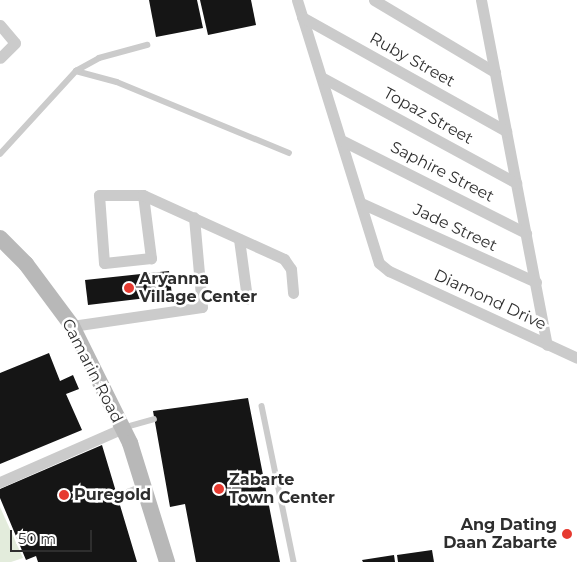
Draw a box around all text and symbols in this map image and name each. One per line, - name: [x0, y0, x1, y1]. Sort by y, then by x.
- street label: Ruby Street: [366, 29, 458, 91]
- street label: Topaz Street: [380, 84, 476, 148]
- street label: Saphire Street: [387, 138, 497, 206]
- street label: Jade Street: [410, 200, 500, 256]
- street label: Diamond Drive: [431, 266, 549, 334]
- place label: Aryanna Village Center: [139, 269, 257, 307]
- marker: Aryanna Village Center: [123, 282, 135, 294]
- street label: Camarin Road: [57, 316, 127, 426]
- place label: Zabarte Town Center: [229, 470, 335, 508]
- marker: Zabarte Town Center: [213, 483, 225, 495]
- place label: Puregold: [74, 485, 151, 505]
- marker: Puregold: [58, 489, 70, 501]
- place label: Ang Dating Daan Zabarte: [443, 515, 557, 553]
- scale bar: [12, 520, 95, 552]
- marker: Ang Dating Daan Zabarte: [561, 528, 573, 540]
- text: 50 m: [18, 529, 56, 548]

